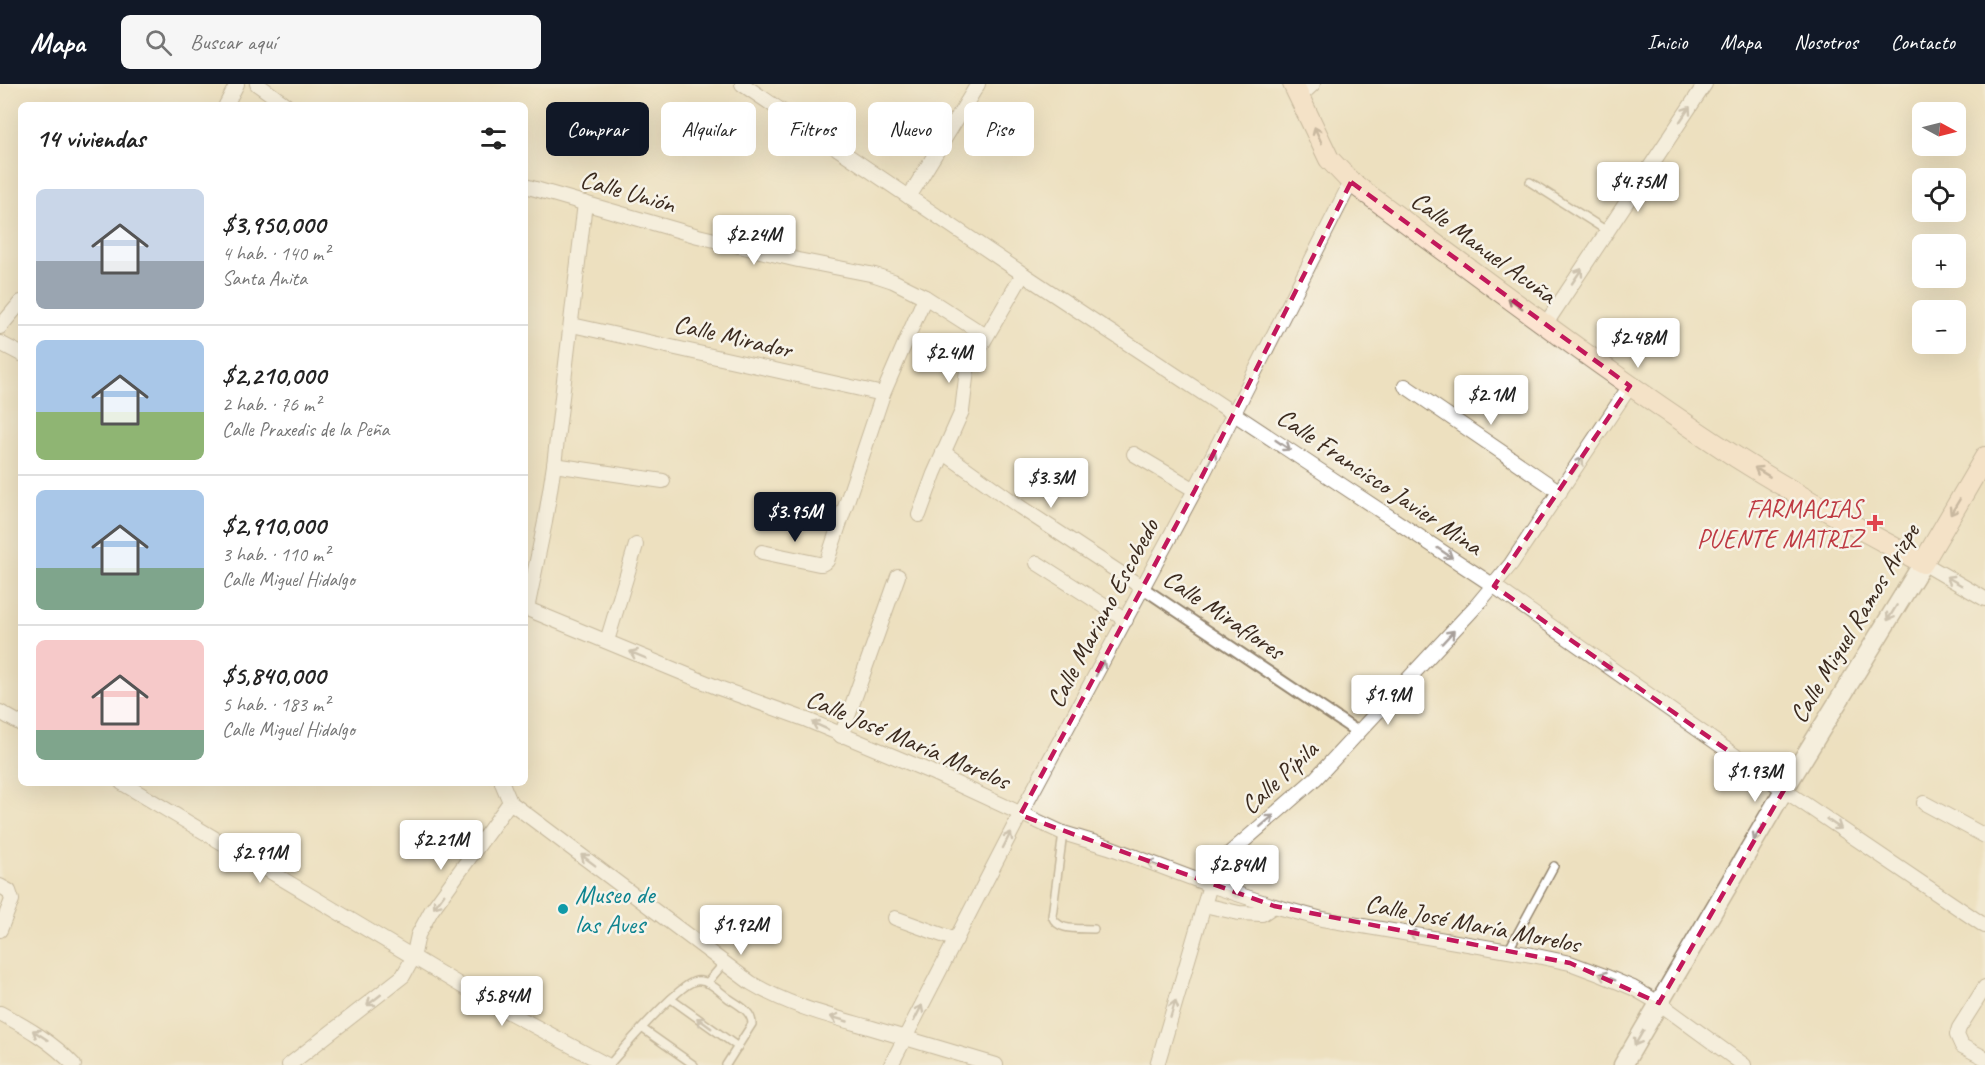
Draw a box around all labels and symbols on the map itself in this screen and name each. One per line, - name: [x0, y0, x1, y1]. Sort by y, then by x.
- north arrow: [1912, 102, 1966, 156]
- one-way arrow: [1679, 106, 1691, 123]
- one-way arrow: [1312, 127, 1323, 145]
- street label: Calle Unión: [577, 162, 680, 221]
- pin: $4.75M: [1589, 162, 1687, 213]
- street label: Calle Manuel Acuña: [1404, 184, 1564, 312]
- pin: $2.24M: [705, 215, 803, 266]
- one-way arrow: [1571, 268, 1584, 285]
- one-way arrow: [1507, 296, 1523, 309]
- street label: Calle Mirador: [671, 307, 797, 366]
- pin: $2.48M: [1589, 318, 1687, 369]
- pin: $2.4M: [907, 333, 991, 384]
- pin: $2.1M: [1449, 375, 1533, 426]
- street label: Calle Francisco Javier Mina: [1271, 400, 1490, 563]
- one-way arrow: [1274, 439, 1291, 451]
- one-way arrow: [1206, 450, 1217, 468]
- one-way arrow: [1572, 457, 1584, 474]
- pin: $3.3M: [1009, 458, 1093, 509]
- one-way arrow: [1754, 466, 1771, 478]
- pin: $3.95M: [746, 492, 844, 543]
- place label: FARMACIAS PUENTE MATRIZ: [1697, 492, 1866, 555]
- one-way arrow: [1949, 498, 1961, 515]
- street label: Calle Mariano Escobedo: [1039, 512, 1167, 713]
- marker: FARMACIAS PUENTE MATRIZ: [1866, 514, 1884, 532]
- street label: Calle Miguel Ramos Arizpe: [1782, 516, 1928, 729]
- one-way arrow: [1436, 547, 1453, 559]
- street label: Calle Miraflores: [1157, 562, 1292, 668]
- one-way arrow: [1946, 575, 1963, 587]
- one-way arrow: [1886, 604, 1898, 621]
- one-way arrow: [1441, 630, 1455, 645]
- one-way arrow: [630, 648, 648, 660]
- one-way arrow: [1597, 659, 1613, 671]
- one-way arrow: [1094, 660, 1106, 677]
- pin: $1.9M: [1346, 675, 1430, 726]
- street label: Calle José María Morelos: [801, 682, 1017, 798]
- one-way arrow: [811, 720, 829, 731]
- street label: Calle Pípila: [1234, 732, 1326, 821]
- pin: $1.93M: [1706, 752, 1804, 803]
- one-way arrow: [1259, 814, 1274, 828]
- one-way arrow: [1825, 818, 1842, 830]
- pin: $2.21M: [392, 820, 490, 871]
- one-way arrow: [1752, 824, 1764, 841]
- one-way arrow: [1002, 831, 1014, 849]
- pin: $2.91M: [211, 833, 309, 884]
- pin: $2.84M: [1188, 845, 1286, 896]
- one-way arrow: [580, 854, 596, 867]
- one-way arrow: [1146, 858, 1165, 869]
- place label: Museo de las Aves: [575, 878, 657, 941]
- street label: Calle José María Morelos: [1363, 886, 1585, 961]
- one-way arrow: [433, 892, 445, 908]
- marker: Museo de las Aves: [556, 902, 570, 916]
- pin: $1.92M: [692, 905, 790, 956]
- one-way arrow: [1408, 930, 1428, 941]
- one-way arrow: [1599, 971, 1617, 982]
- pin: $5.84M: [453, 976, 551, 1027]
- one-way arrow: [366, 993, 382, 1006]
- one-way arrow: [1168, 1000, 1179, 1019]
- one-way arrow: [912, 1005, 924, 1022]
- one-way arrow: [830, 1013, 849, 1024]
- one-way arrow: [697, 1017, 713, 1029]
- one-way arrow: [31, 1029, 48, 1042]
- one-way arrow: [1633, 1029, 1645, 1046]

